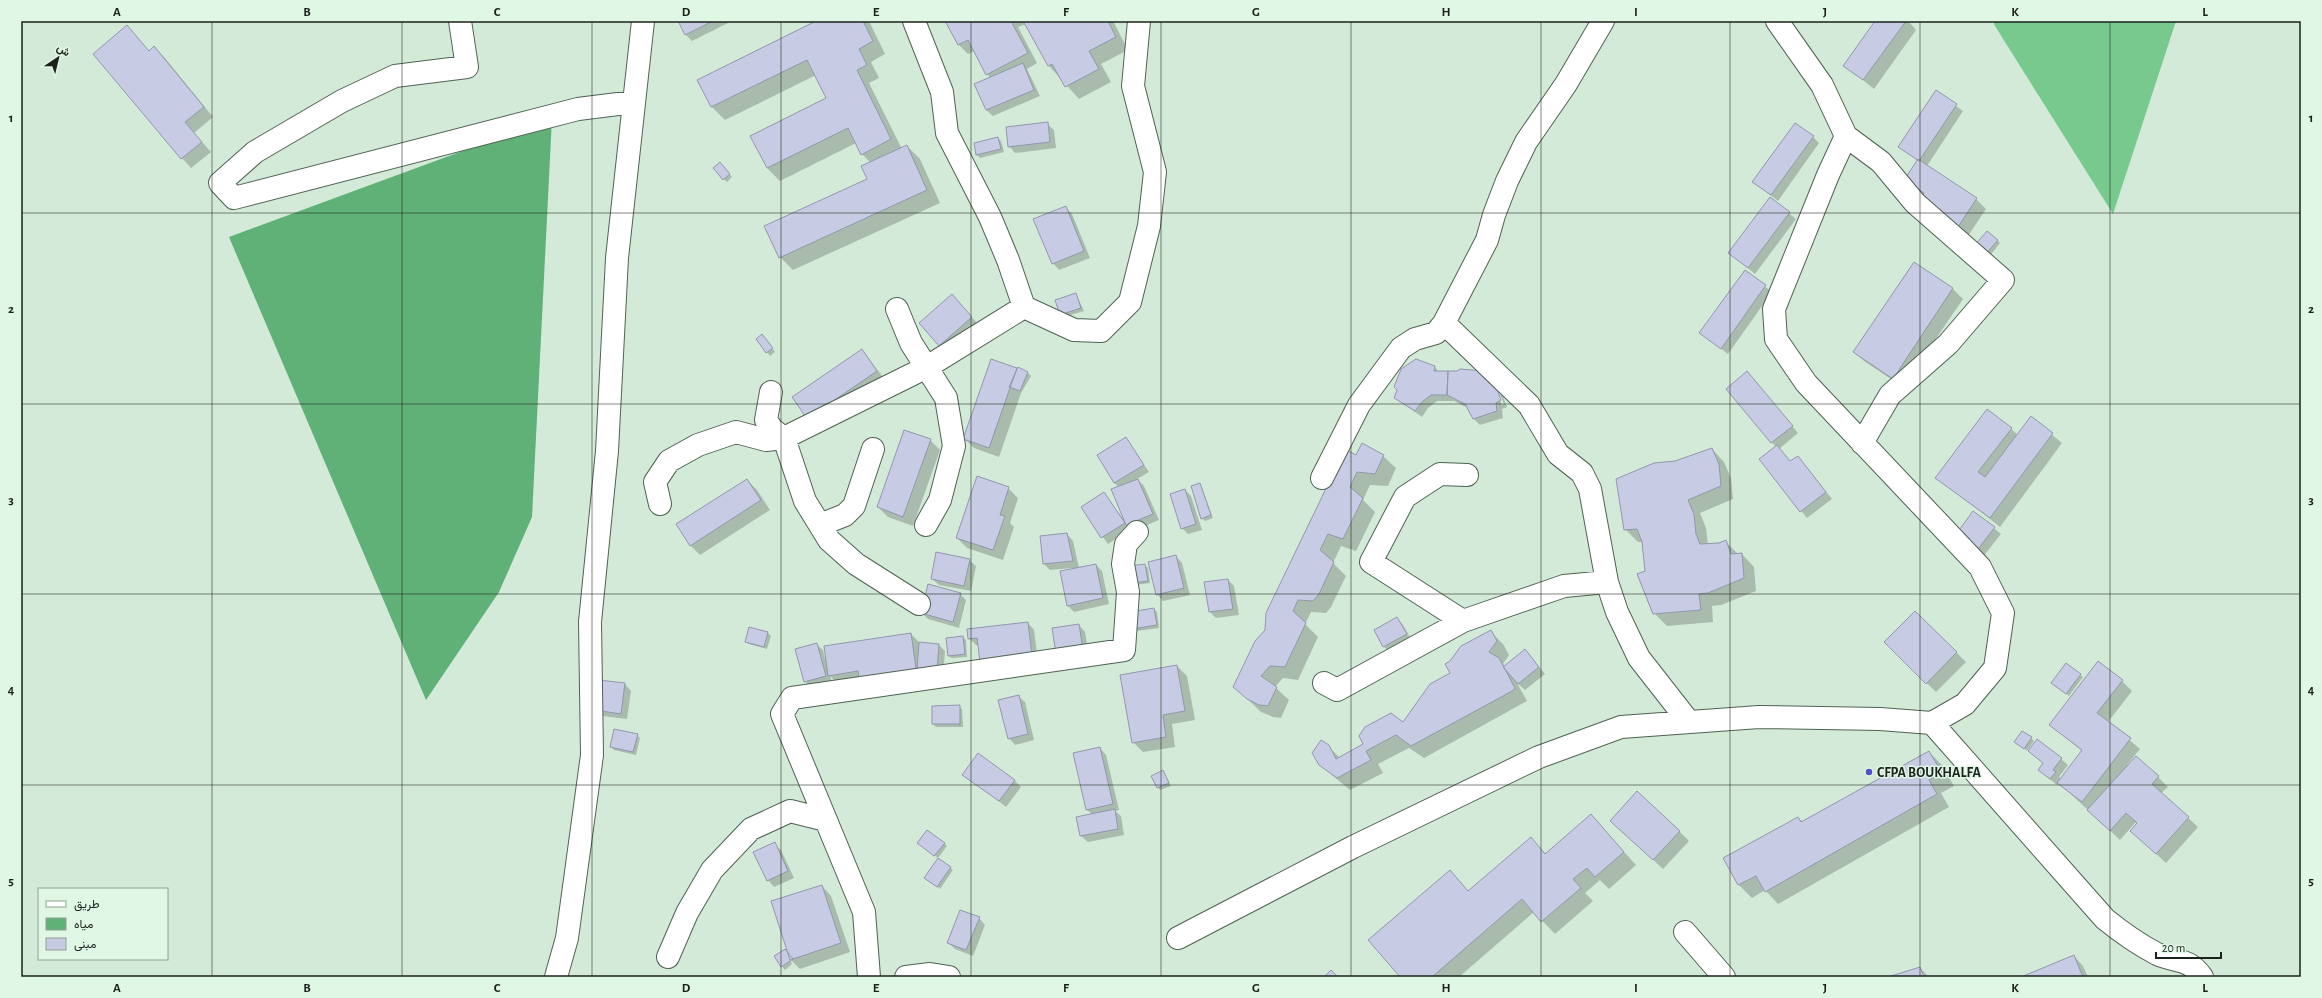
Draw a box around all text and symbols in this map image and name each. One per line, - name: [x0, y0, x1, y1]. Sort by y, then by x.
- text: A: [113, 6, 121, 19]
- text: B: [303, 6, 311, 19]
- text: C: [494, 6, 501, 19]
- text: D: [682, 6, 691, 19]
- text: E: [873, 6, 880, 19]
- text: F: [1063, 6, 1070, 19]
- text: G: [1252, 6, 1260, 19]
- text: H: [1441, 6, 1451, 19]
- text: I: [1634, 6, 1638, 19]
- text: J: [1823, 6, 1827, 19]
- text: K: [2011, 6, 2019, 19]
- text: L: [2202, 6, 2208, 19]
- north arrow: [38, 38, 78, 78]
- text: ش: [54, 42, 72, 59]
- text: 1: [9, 112, 13, 125]
- text: 1: [2309, 112, 2313, 125]
- text: 2: [8, 303, 14, 316]
- text: 2: [2308, 303, 2314, 316]
- text: 3: [8, 494, 14, 507]
- text: 3: [2308, 494, 2314, 507]
- text: 4: [8, 684, 15, 697]
- text: 4: [2308, 684, 2315, 697]
- place label: CFPA BOUKHALFA: [1877, 766, 1982, 780]
- marker: CFPA BOUKHALFA: [1864, 767, 1874, 777]
- text: 5: [8, 875, 14, 888]
- text: 5: [2308, 875, 2314, 888]
- legend: [38, 888, 168, 960]
- text: طريق: [74, 898, 100, 912]
- text: مياه: [74, 918, 93, 931]
- scale bar: [2156, 934, 2221, 960]
- text: مبنى: [74, 938, 96, 952]
- text: 20 m: [2162, 942, 2185, 954]
- text: A: [113, 982, 121, 995]
- text: B: [303, 982, 311, 995]
- text: C: [494, 982, 501, 995]
- text: D: [682, 982, 691, 995]
- text: E: [873, 982, 880, 995]
- text: F: [1063, 982, 1070, 995]
- text: G: [1252, 982, 1260, 995]
- text: H: [1441, 982, 1451, 995]
- text: I: [1634, 982, 1638, 995]
- text: J: [1823, 982, 1827, 995]
- text: K: [2011, 982, 2019, 995]
- text: L: [2202, 982, 2208, 995]

